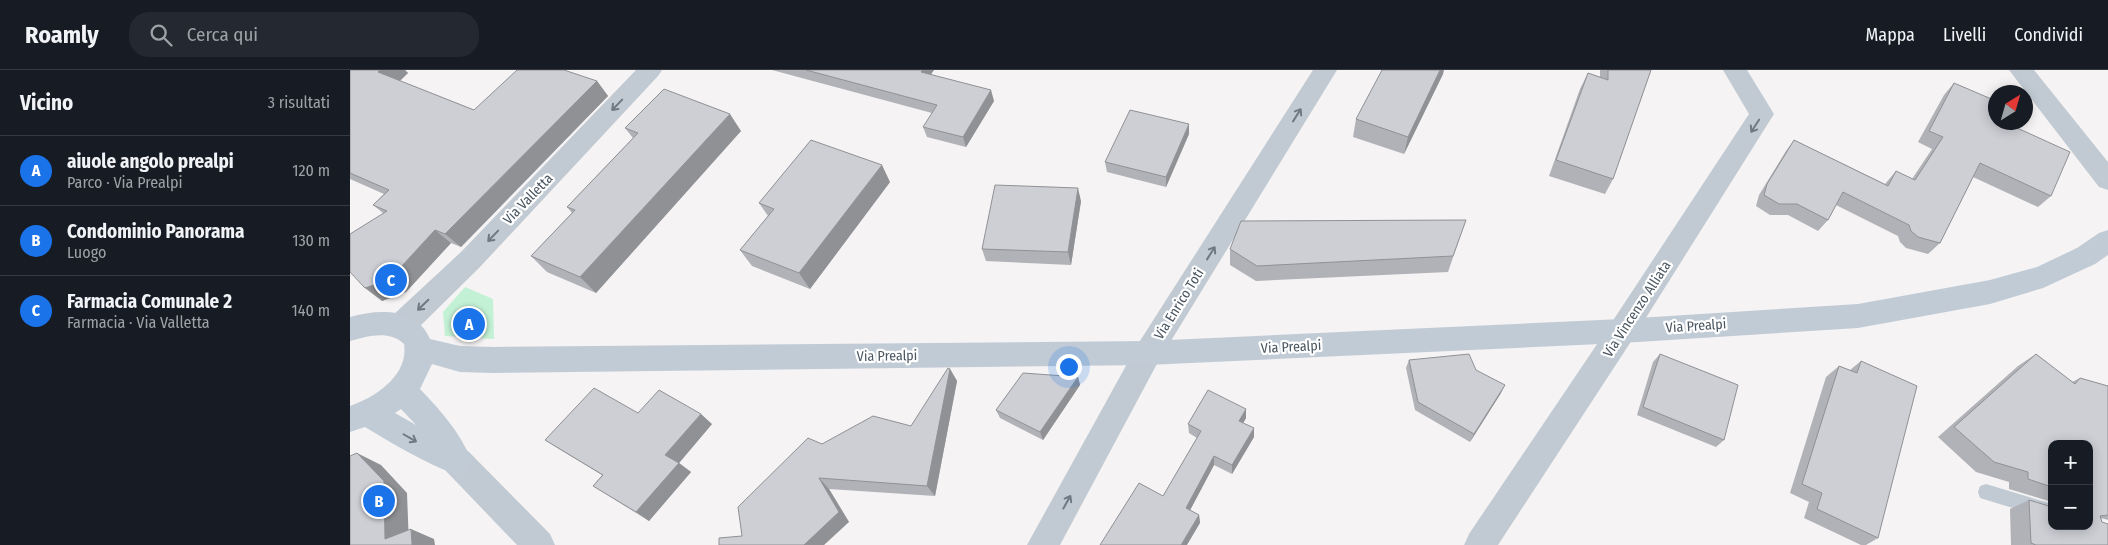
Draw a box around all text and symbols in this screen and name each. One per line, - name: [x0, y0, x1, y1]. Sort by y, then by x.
- search box: [129, 12, 479, 57]
- text: Roamly: [25, 21, 99, 49]
- icon: search: [147, 21, 175, 49]
- text: Cerca qui: [187, 23, 258, 46]
- text: Mappa: [1866, 24, 1915, 46]
- text: Livelli: [1943, 24, 1986, 46]
- text: Condividi: [2014, 24, 2083, 46]
- north arrow: [1988, 85, 2033, 130]
- text: Vicino: [20, 90, 73, 116]
- text: 3 risultati: [268, 93, 330, 112]
- one-way arrow: [611, 99, 623, 112]
- one-way arrow: [1292, 108, 1303, 122]
- one-way arrow: [1749, 119, 1759, 133]
- text: aiuole angolo prealpi: [67, 150, 234, 173]
- text: A: [32, 161, 40, 180]
- text: 120 m: [292, 161, 330, 180]
- street label: Via Valletta: [500, 170, 557, 228]
- text: Parco · Via Prealpi: [67, 173, 183, 192]
- text: Condominio Panorama: [67, 220, 244, 243]
- one-way arrow: [487, 229, 499, 242]
- text: B: [32, 231, 40, 250]
- text: 130 m: [292, 231, 330, 250]
- text: Luogo: [67, 243, 106, 262]
- one-way arrow: [1206, 246, 1216, 260]
- street label: Via Vincenzo Alliata: [1600, 258, 1675, 360]
- pin: C: [375, 261, 407, 299]
- street label: Via Enrico Toti: [1150, 265, 1208, 343]
- text: Farmacia Comunale 2: [67, 290, 232, 313]
- one-way arrow: [417, 299, 430, 311]
- text: C: [32, 301, 40, 320]
- text: 140 m: [292, 301, 330, 320]
- pin: A: [453, 305, 485, 343]
- text: Farmacia · Via Valletta: [67, 313, 210, 332]
- street label: Via Prealpi: [1665, 315, 1727, 337]
- street label: Via Prealpi: [1260, 337, 1322, 357]
- street label: Via Prealpi: [857, 347, 917, 365]
- your location: [1056, 354, 1082, 380]
- one-way arrow: [402, 433, 417, 443]
- map controls: [2048, 440, 2093, 530]
- button: +: [2048, 440, 2093, 485]
- pin: B: [363, 482, 395, 520]
- button: −: [2048, 485, 2093, 530]
- one-way arrow: [1062, 495, 1072, 510]

